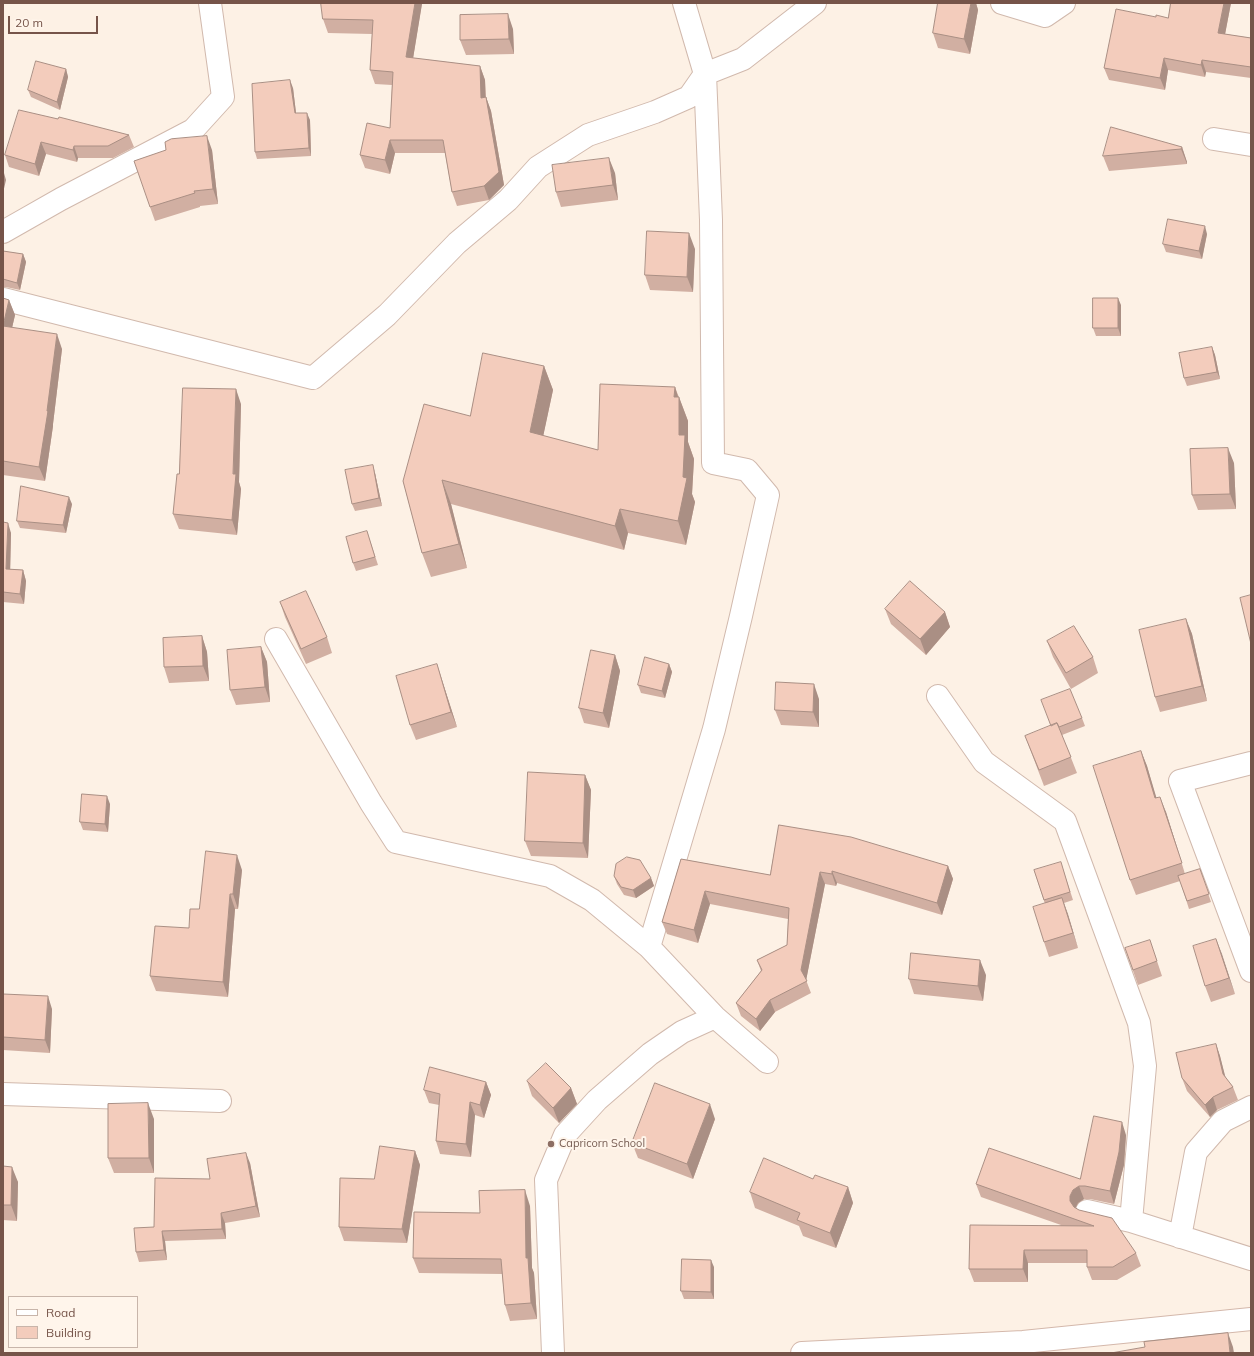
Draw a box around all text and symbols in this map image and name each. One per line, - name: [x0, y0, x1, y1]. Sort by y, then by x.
- scale bar: [10, 8, 100, 34]
- text: 20 m: [15, 15, 43, 30]
- place label: Capricorn School: [559, 1137, 645, 1151]
- marker: Capricorn School: [546, 1139, 556, 1149]
- legend: [8, 1296, 138, 1348]
- text: Road: [46, 1305, 75, 1320]
- text: Building: [46, 1325, 91, 1340]

